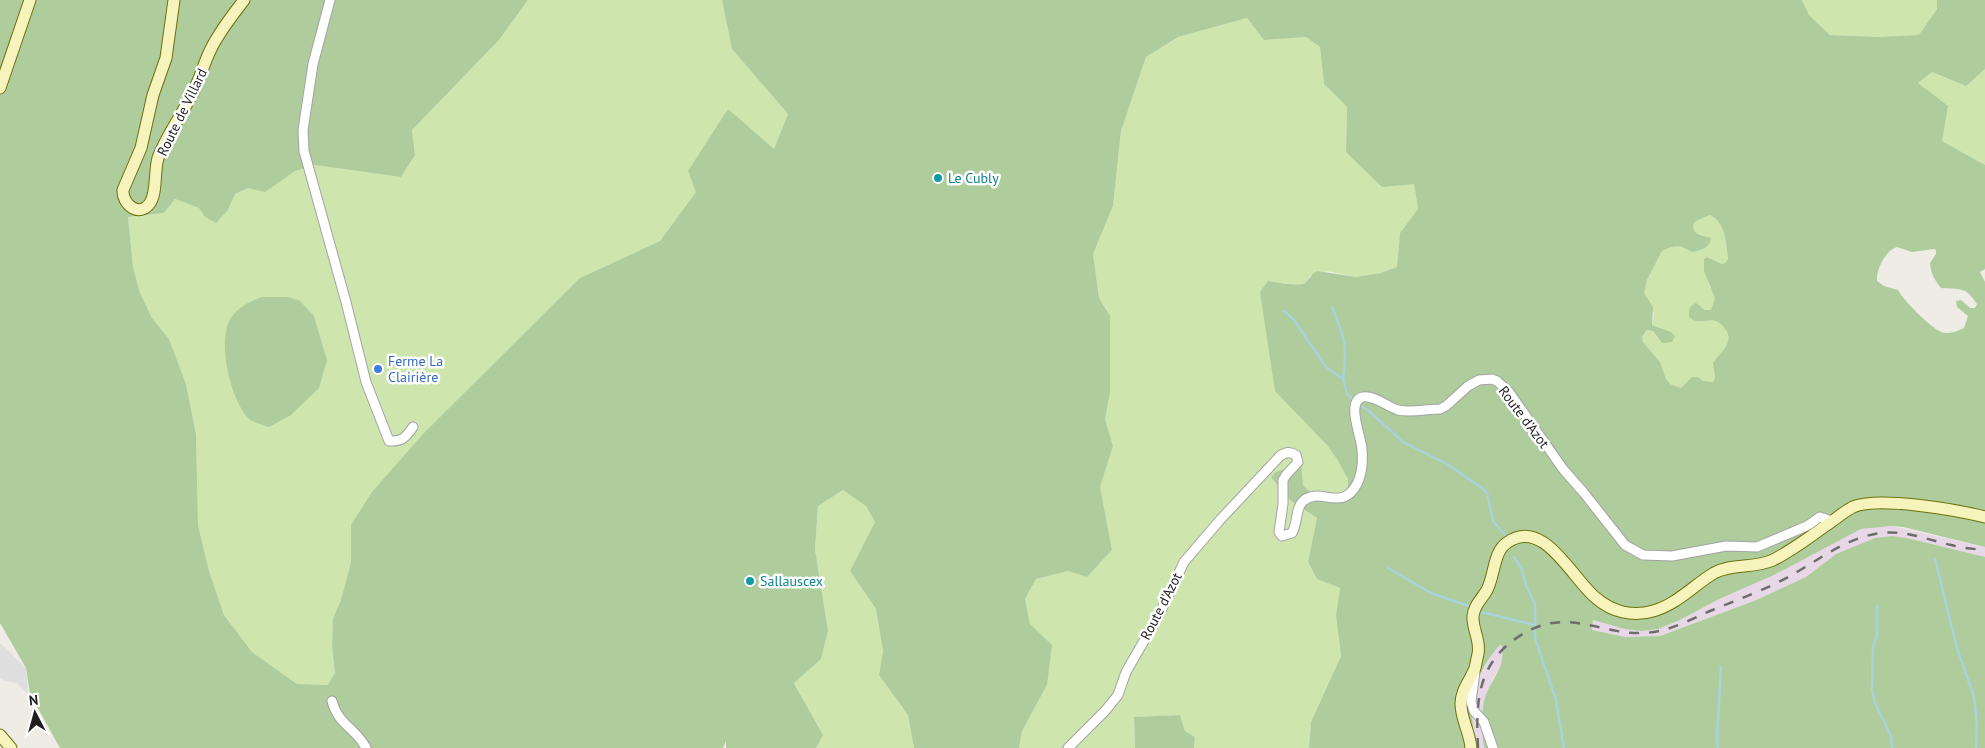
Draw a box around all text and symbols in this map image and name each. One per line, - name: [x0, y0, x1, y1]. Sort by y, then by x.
- street label: Route de Villard: [153, 65, 211, 159]
- place label: Le Cubly: [948, 169, 999, 187]
- marker: Le Cubly: [932, 172, 944, 184]
- place label: Ferme La Clairière: [388, 352, 443, 386]
- marker: Ferme La Clairière: [372, 363, 384, 375]
- street label: Route d'Azot: [1495, 382, 1553, 452]
- street label: Route d'Azot: [1136, 569, 1186, 643]
- place label: Sallauscex: [760, 572, 823, 590]
- marker: Sallauscex: [744, 575, 756, 587]
- north arrow: [10, 688, 60, 738]
- text: N: [28, 691, 39, 710]

